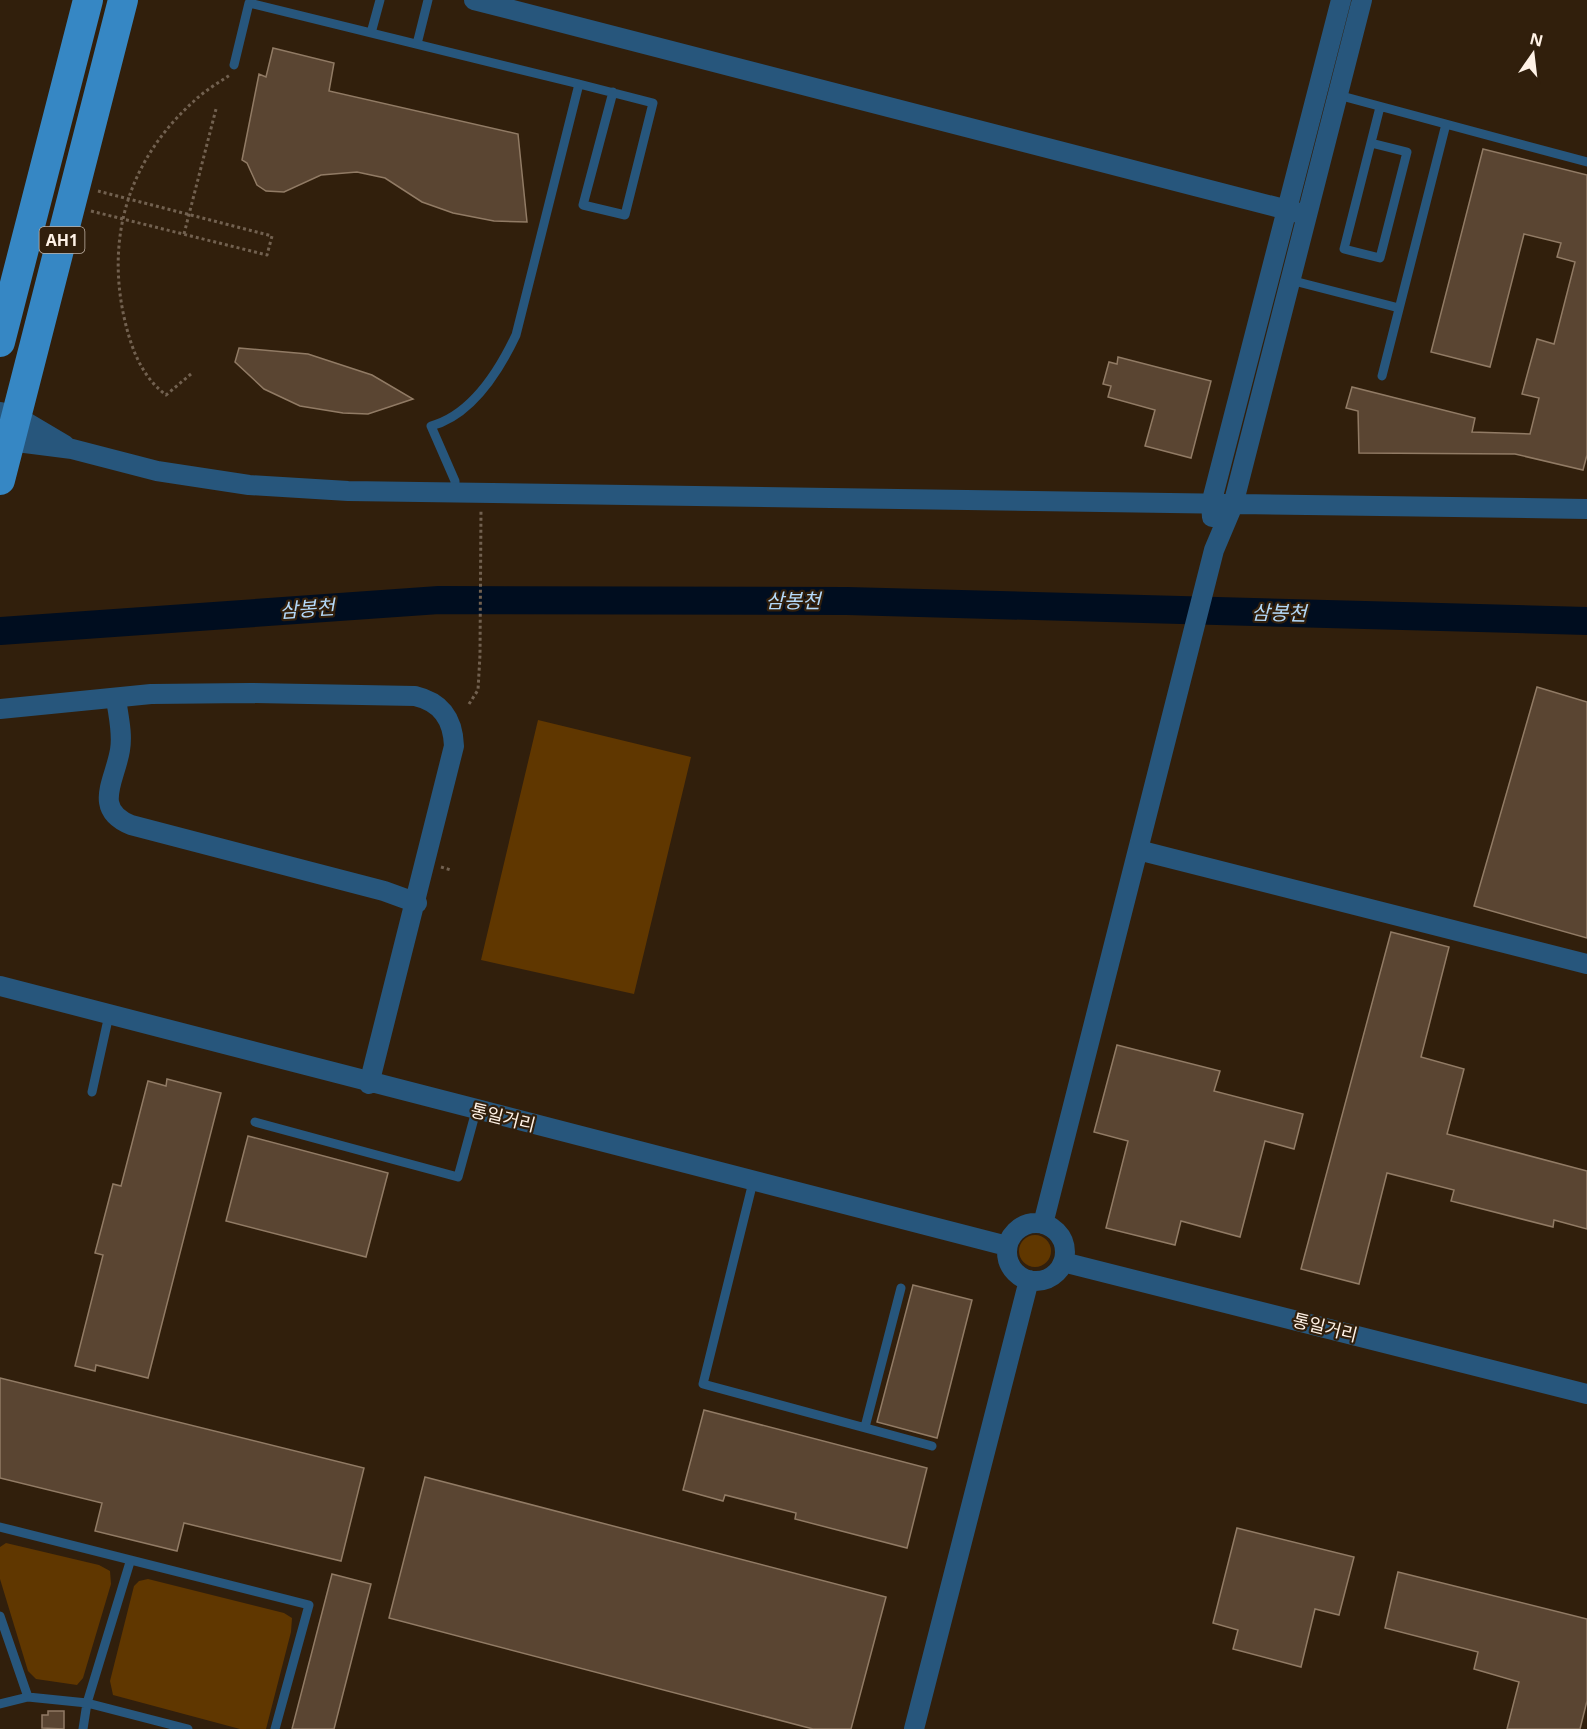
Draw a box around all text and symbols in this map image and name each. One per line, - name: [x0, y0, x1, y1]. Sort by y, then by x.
- north arrow: [1503, 24, 1563, 84]
- text: N: [1528, 27, 1546, 52]
- road number: AH1: [40, 227, 84, 253]
- water label: 삼봉천: [765, 587, 823, 614]
- water label: 삼봉천: [278, 593, 338, 624]
- water label: 삼봉천: [1251, 599, 1309, 627]
- street label: 통일거리: [468, 1097, 538, 1137]
- street label: 통일거리: [1290, 1307, 1360, 1347]

